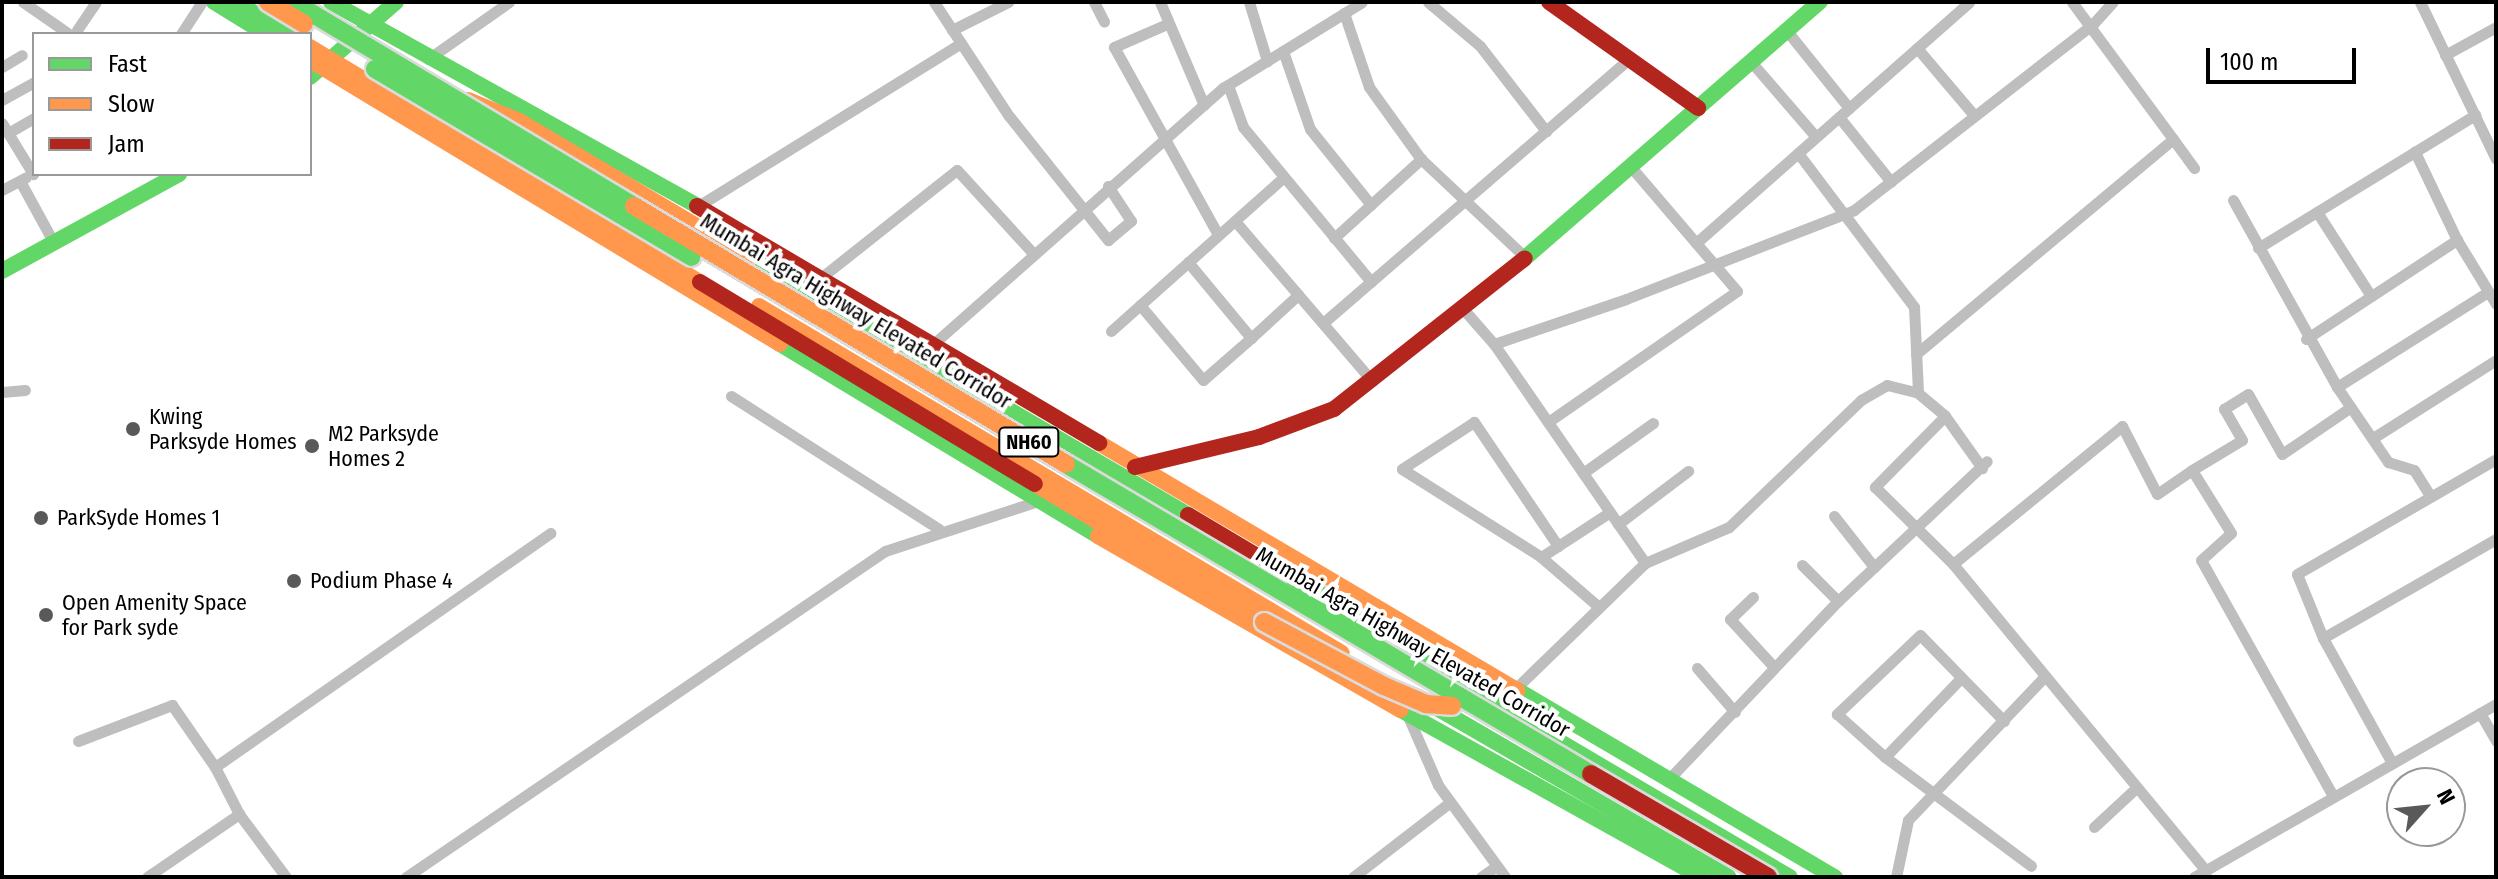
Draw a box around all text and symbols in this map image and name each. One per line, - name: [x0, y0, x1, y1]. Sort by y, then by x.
- legend: [32, 32, 312, 176]
- scale bar: [2210, 32, 2360, 82]
- text: 100 m: [2220, 48, 2278, 76]
- text: Fast: [108, 50, 147, 78]
- text: Slow: [108, 90, 154, 118]
- text: Jam: [108, 130, 145, 158]
- street label: Mumbai Agra Highway Elevated Corridor: [696, 207, 1016, 415]
- place label: Kwing Parksyde Homes: [149, 403, 297, 454]
- marker: Kwing Parksyde Homes: [124, 420, 142, 438]
- place label: M2 Parksyde Homes 2: [328, 420, 439, 472]
- road number: NH60: [997, 426, 1061, 458]
- marker: M2 Parksyde Homes 2: [303, 437, 321, 455]
- place label: ParkSyde Homes 1: [57, 505, 220, 531]
- marker: ParkSyde Homes 1: [32, 509, 50, 527]
- street label: Mumbai Agra Highway Elevated Corridor: [1251, 541, 1575, 743]
- place label: Podium Phase 4: [310, 568, 453, 594]
- marker: Podium Phase 4: [285, 572, 303, 590]
- place label: Open Amenity Space for Park syde: [62, 589, 247, 640]
- marker: Open Amenity Space for Park syde: [37, 606, 55, 624]
- north arrow: [2386, 767, 2466, 847]
- text: N: [2431, 785, 2461, 809]

